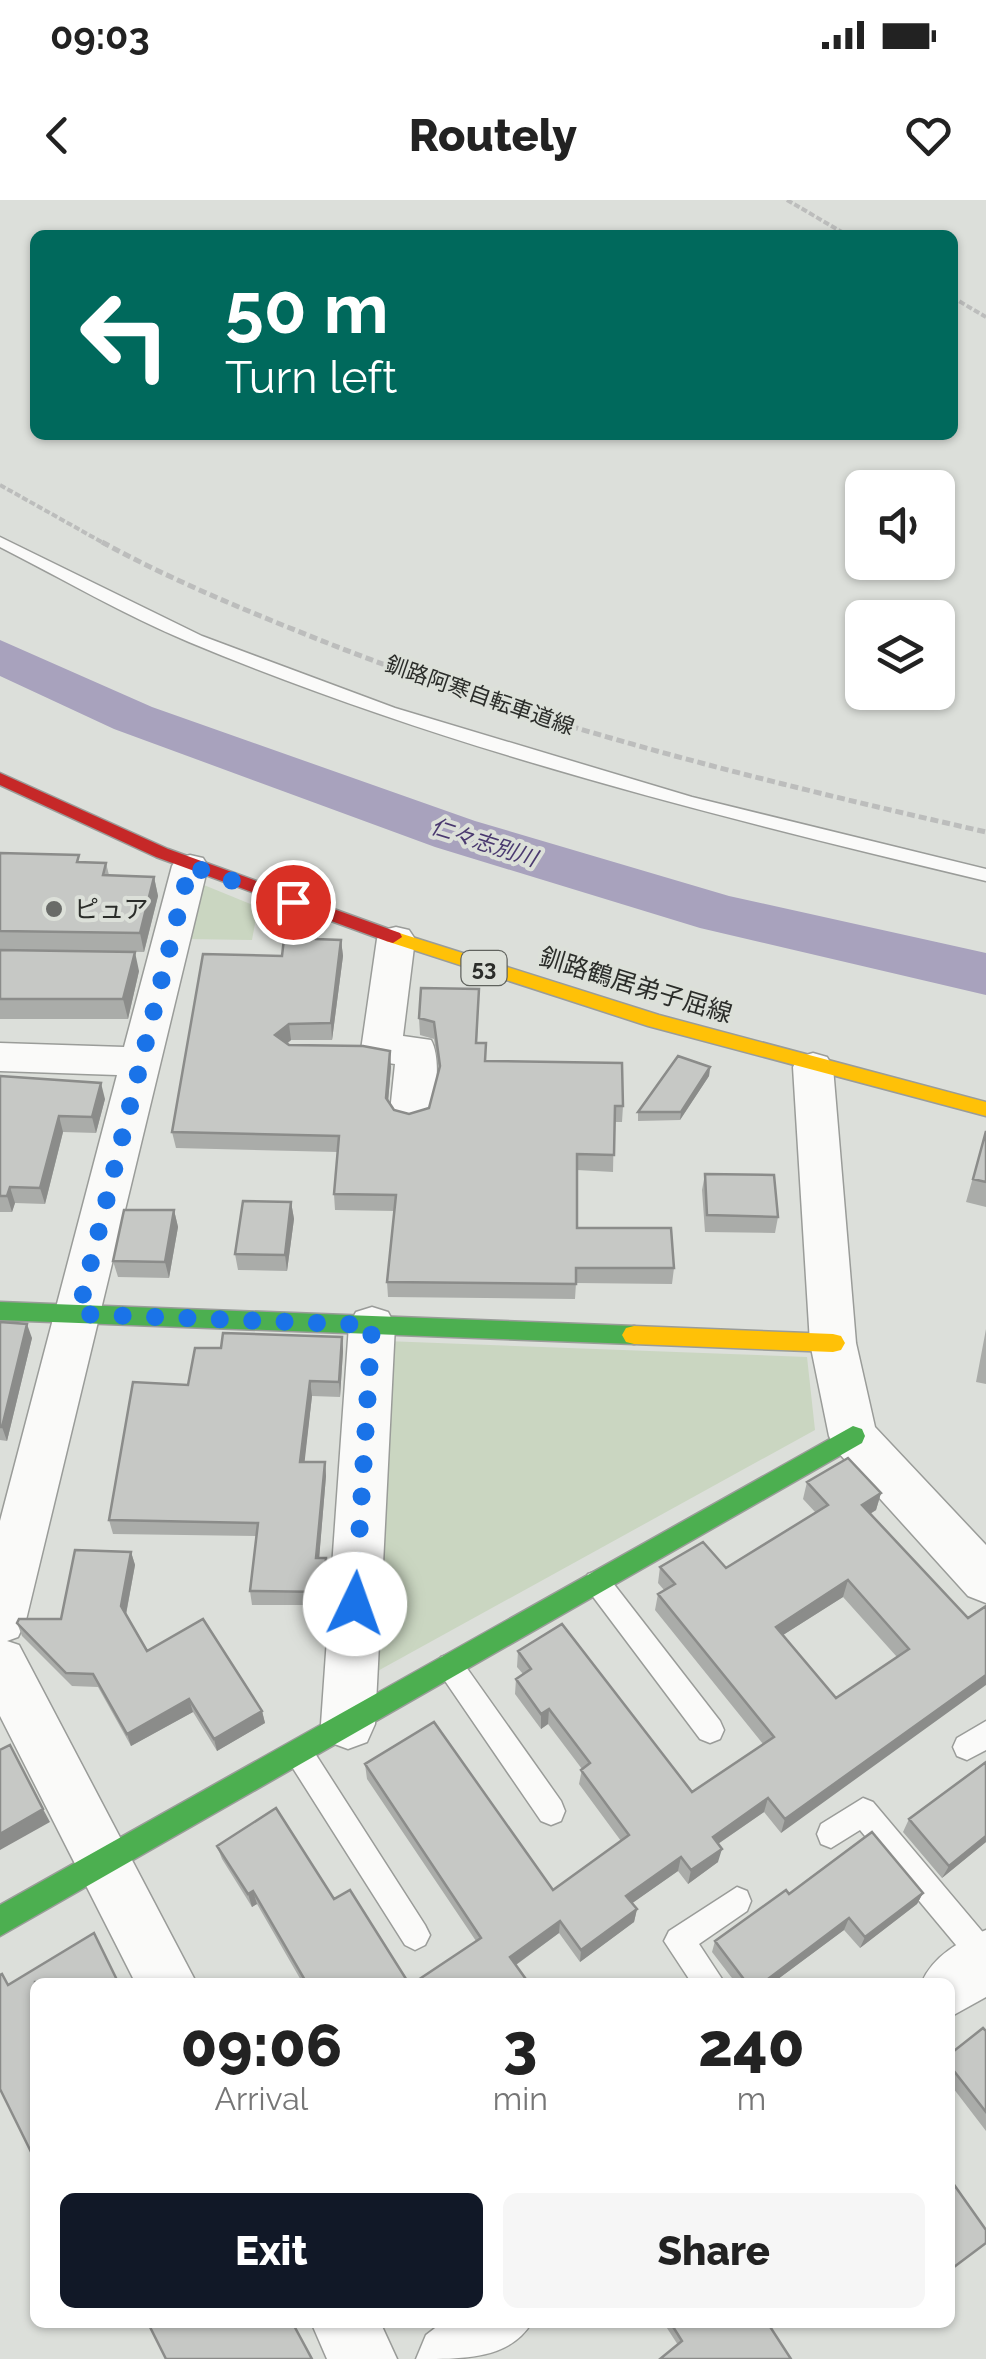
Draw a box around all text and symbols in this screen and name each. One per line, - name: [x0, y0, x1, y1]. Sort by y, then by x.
- text: 09:03: [50, 13, 150, 58]
- icon: back: [30, 108, 85, 163]
- icon: heart: [901, 108, 956, 163]
- text: Routely: [409, 109, 577, 162]
- text: 50 m: [225, 267, 389, 349]
- icon: left: [60, 270, 190, 400]
- text: Turn left: [225, 351, 397, 404]
- map controls: [845, 470, 955, 710]
- button: sound: [845, 470, 955, 580]
- button: layers: [845, 600, 955, 710]
- street label: 釧路阿寒自転車道線: [382, 650, 578, 740]
- water label: 仁々志別川: [428, 813, 542, 872]
- pin: [251, 860, 336, 945]
- icon: arrive: [266, 875, 321, 930]
- place label: ピュア: [74, 894, 149, 924]
- marker: ピュア: [43, 898, 65, 920]
- street label: 釧路鶴居弟子屈線: [536, 941, 736, 1029]
- road number: 53: [462, 951, 506, 985]
- position arrow: [303, 1552, 407, 1656]
- text: 09:06: [180, 2010, 342, 2080]
- text: 3: [503, 2010, 537, 2080]
- text: 240: [698, 2010, 805, 2080]
- text: Arrival: [214, 2080, 308, 2117]
- text: min: [493, 2080, 548, 2117]
- text: m: [737, 2080, 766, 2117]
- button: Exit: [60, 2193, 483, 2308]
- button: Share: [503, 2193, 925, 2308]

